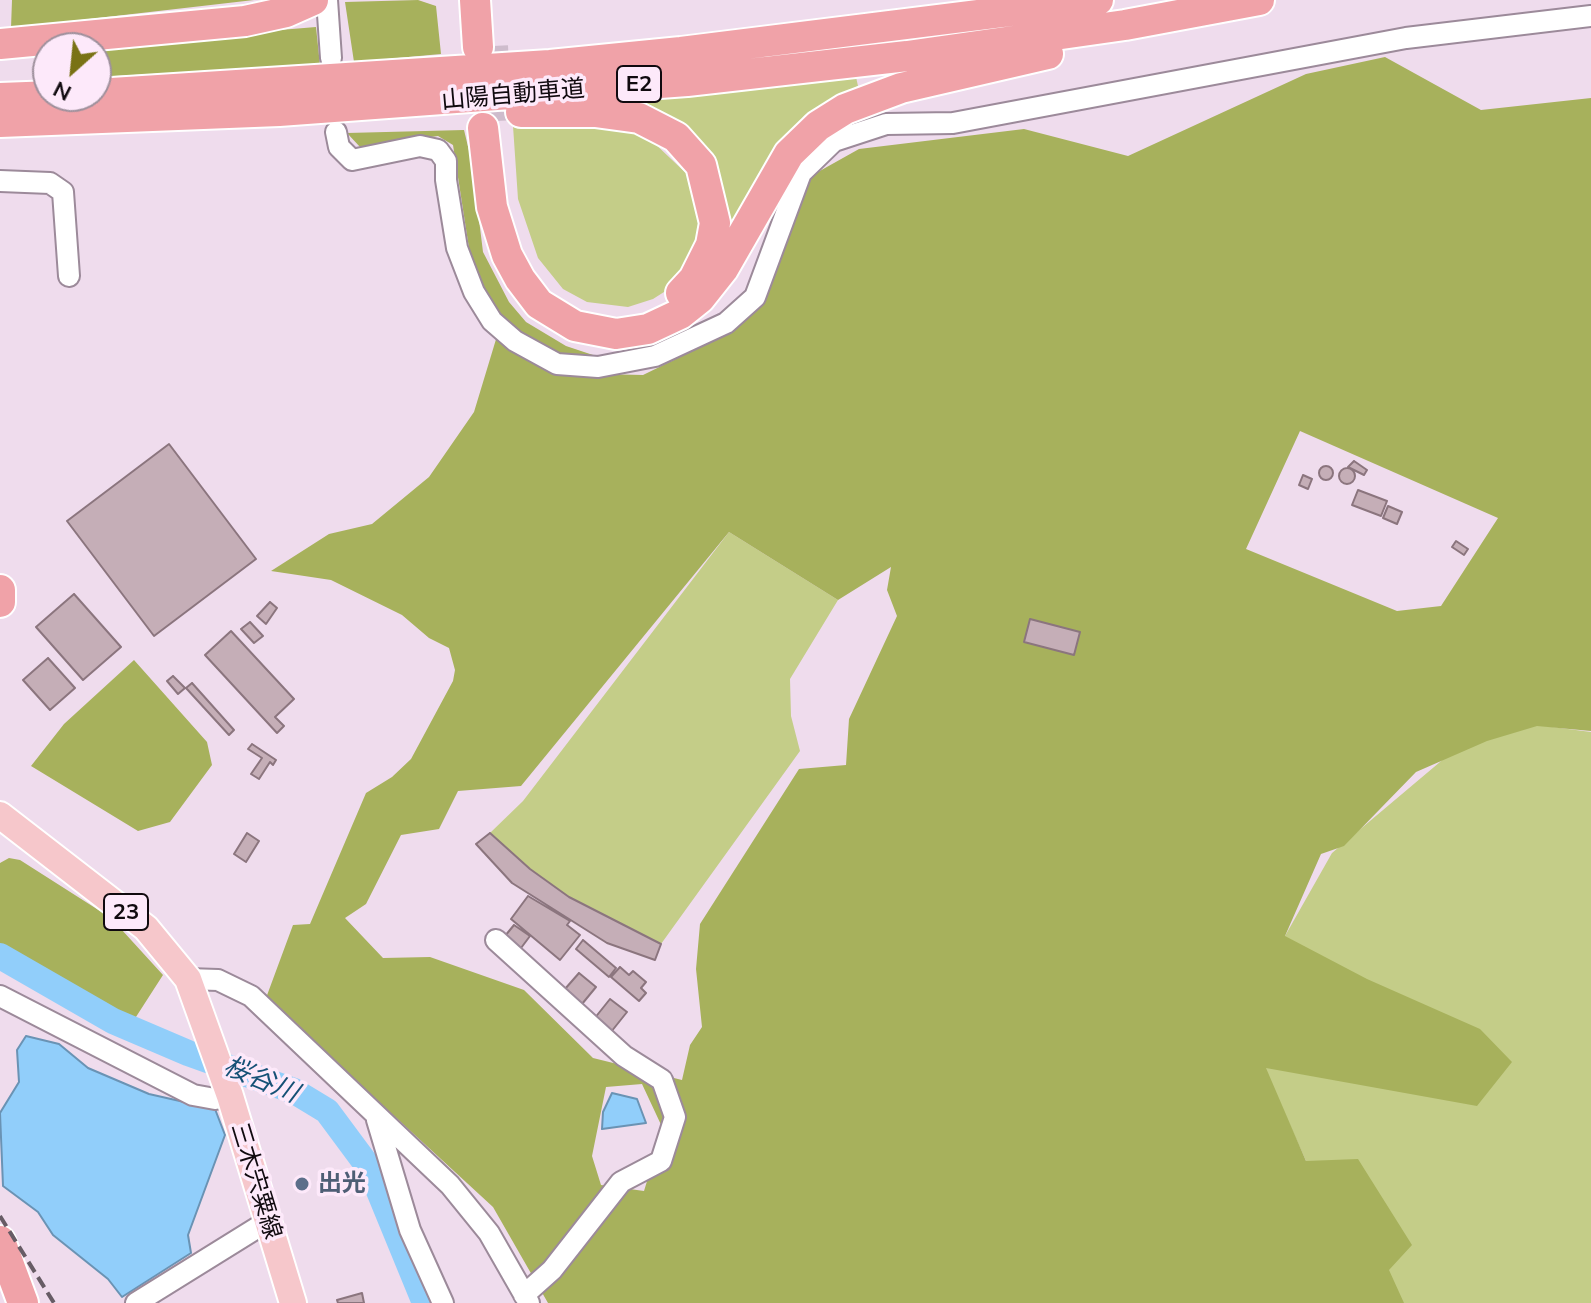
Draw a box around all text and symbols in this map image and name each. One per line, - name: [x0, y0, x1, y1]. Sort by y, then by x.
- north arrow: [32, 32, 112, 112]
- road number: E2: [617, 66, 661, 102]
- street label: 山陽自動車道: [440, 74, 586, 116]
- text: N: [48, 75, 76, 108]
- road number: 23: [104, 894, 148, 930]
- water label: 桜谷川: [219, 1050, 303, 1110]
- street label: 三木宍粟線: [225, 1119, 287, 1243]
- place label: 出光: [318, 1170, 366, 1198]
- marker: 出光: [293, 1175, 311, 1193]

